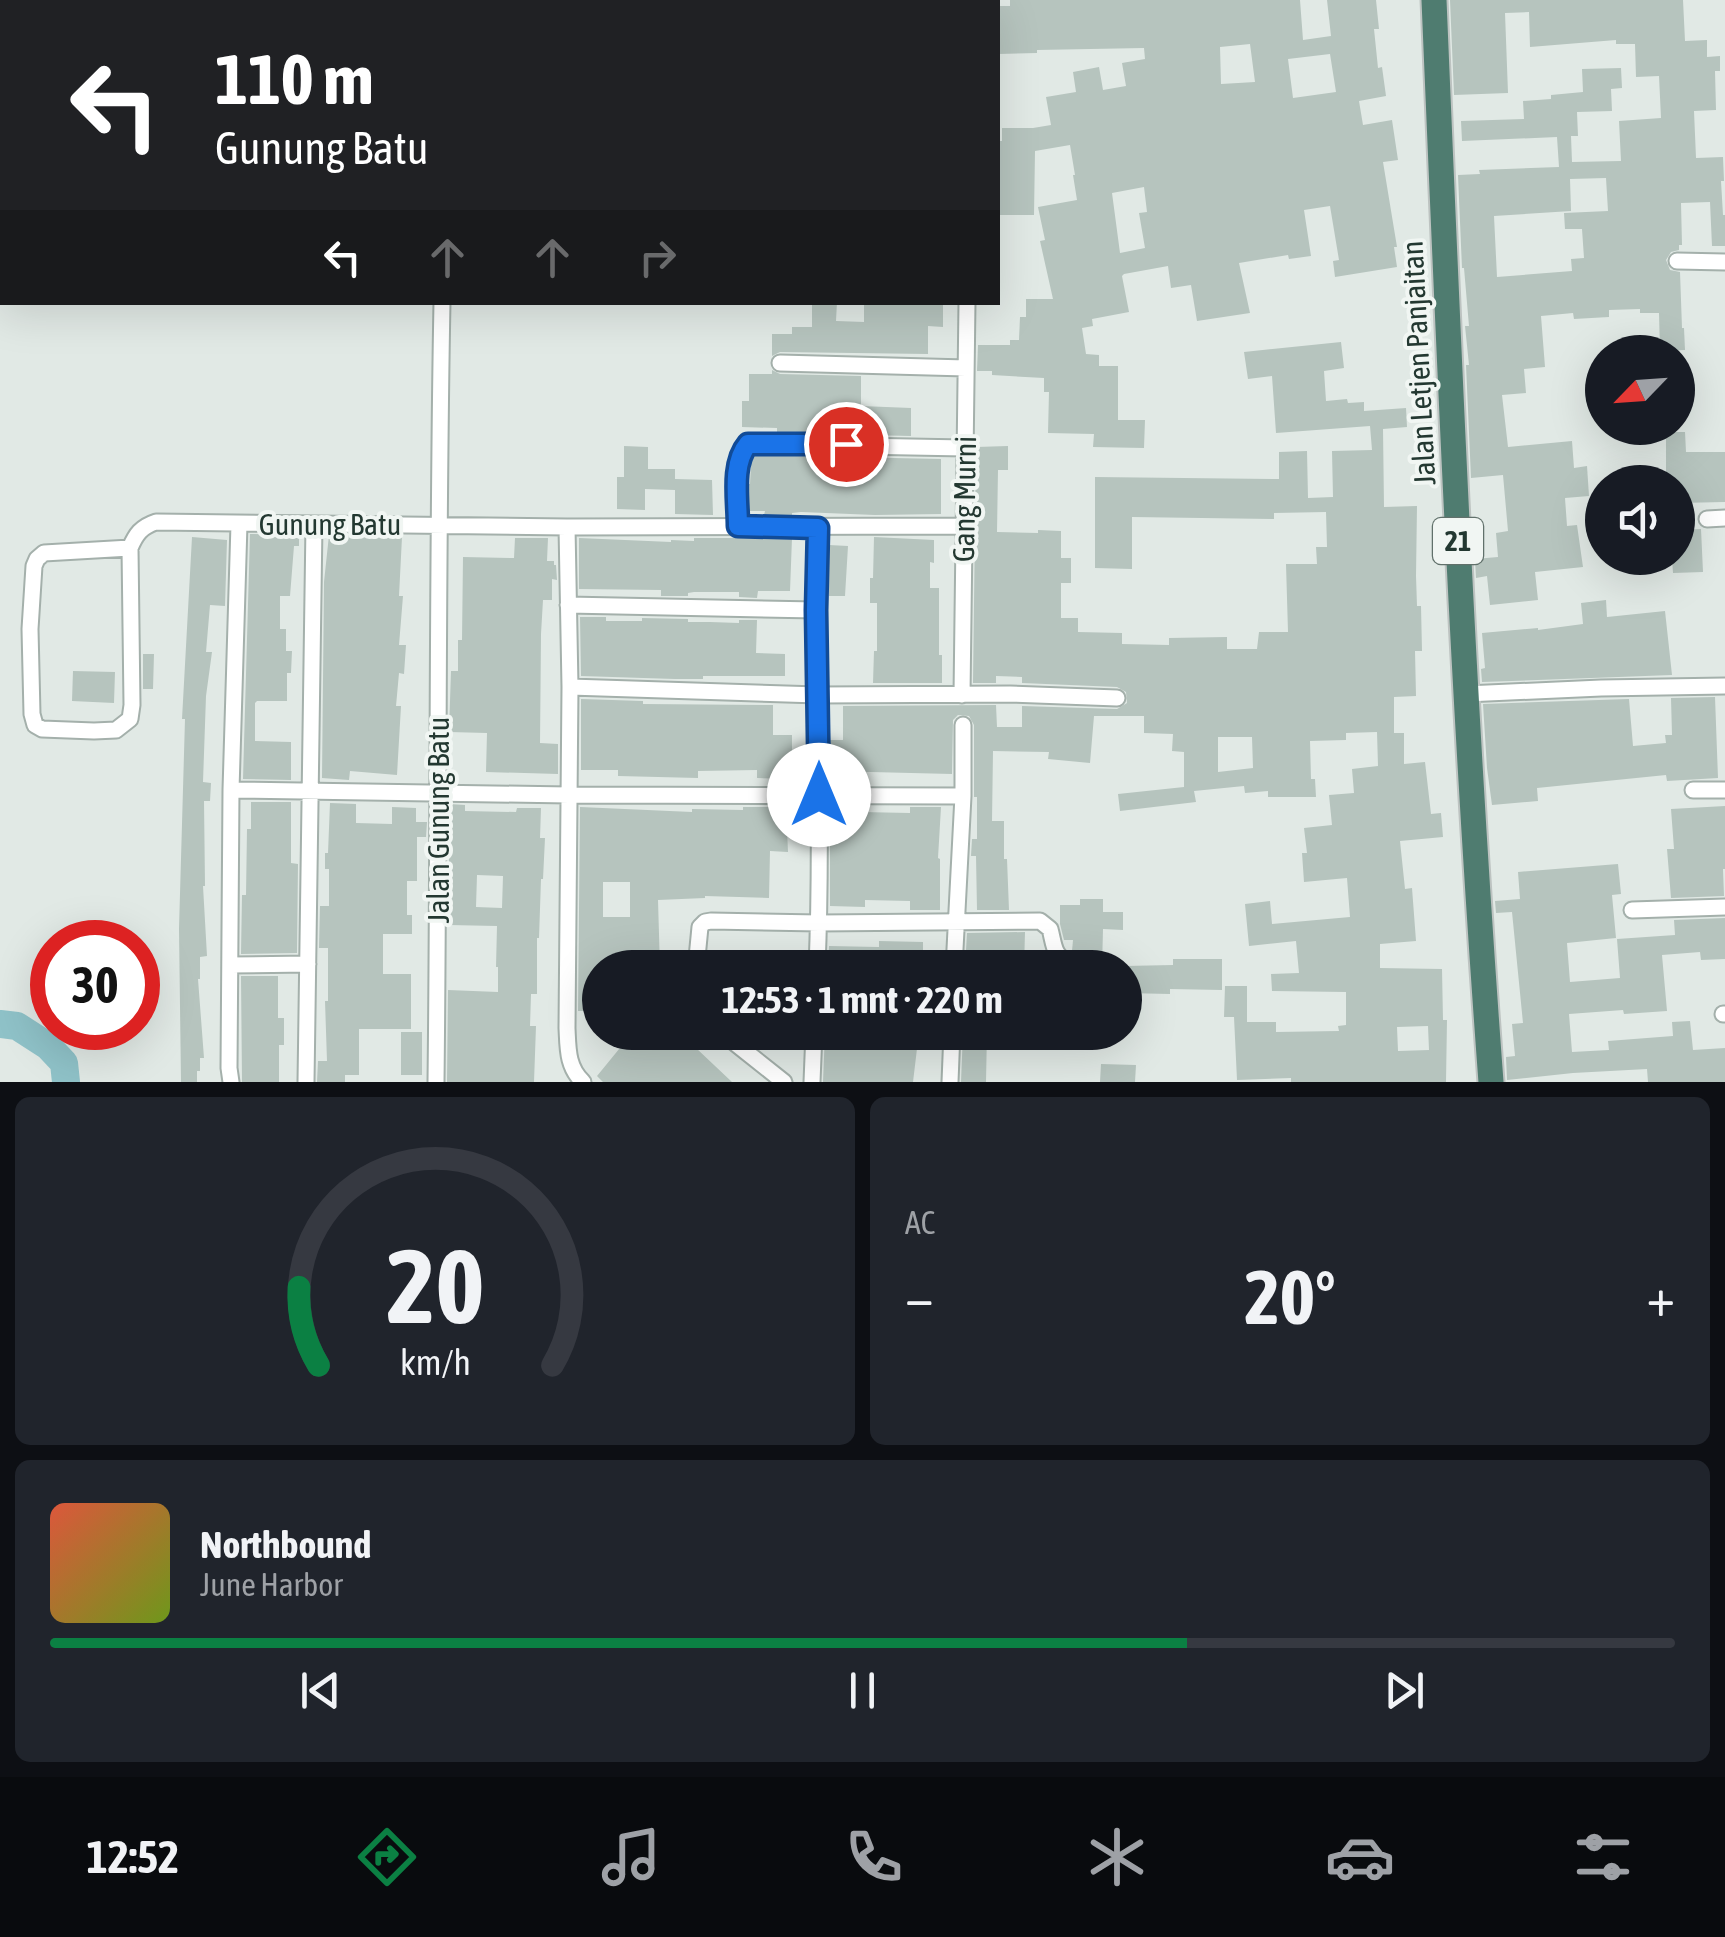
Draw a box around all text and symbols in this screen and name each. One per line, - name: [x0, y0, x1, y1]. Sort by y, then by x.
- text: 110 m: [215, 39, 374, 119]
- icon: left: [50, 40, 180, 170]
- text: Gunung Batu: [215, 122, 428, 174]
- icon: left: [315, 230, 370, 285]
- icon: ahead: [420, 230, 475, 285]
- icon: ahead: [525, 230, 580, 285]
- icon: right: [630, 230, 685, 285]
- street label: Jalan Letjen Panjaitan: [1395, 240, 1441, 486]
- north arrow: [1585, 335, 1695, 445]
- map controls: [1585, 335, 1695, 575]
- pin: [804, 402, 889, 487]
- icon: arrive: [819, 417, 874, 472]
- street label: Gang Murni: [946, 436, 982, 562]
- button: sound: [1585, 465, 1695, 575]
- street label: Gunung Batu: [259, 507, 401, 541]
- road number: 21: [1433, 518, 1483, 564]
- street label: Jalan Gunung Batu: [421, 717, 455, 923]
- position arrow: [767, 743, 871, 847]
- speed limit sign: 30: [30, 920, 160, 1050]
- text: 12:53 · 1 mnt · 220 m: [721, 978, 1003, 1021]
- text: AC: [905, 1204, 935, 1241]
- text: 20: [386, 1226, 484, 1345]
- text: 20°: [1244, 1254, 1336, 1340]
- text: −: [905, 1265, 934, 1328]
- text: +: [1646, 1265, 1675, 1328]
- text: km/h: [400, 1342, 470, 1383]
- text: Northbound: [200, 1523, 371, 1566]
- text: June Harbor: [200, 1566, 343, 1603]
- icon: previous: [293, 1663, 348, 1718]
- icon: pause: [835, 1663, 890, 1718]
- icon: next: [1377, 1663, 1432, 1718]
- icon: directions: [352, 1822, 422, 1892]
- icon: music: [596, 1822, 666, 1892]
- icon: phone: [839, 1822, 909, 1892]
- icon: climate: [1082, 1822, 1152, 1892]
- icon: car: [1325, 1822, 1395, 1892]
- icon: filters: [1568, 1822, 1638, 1892]
- text: 12:52: [87, 1831, 179, 1883]

